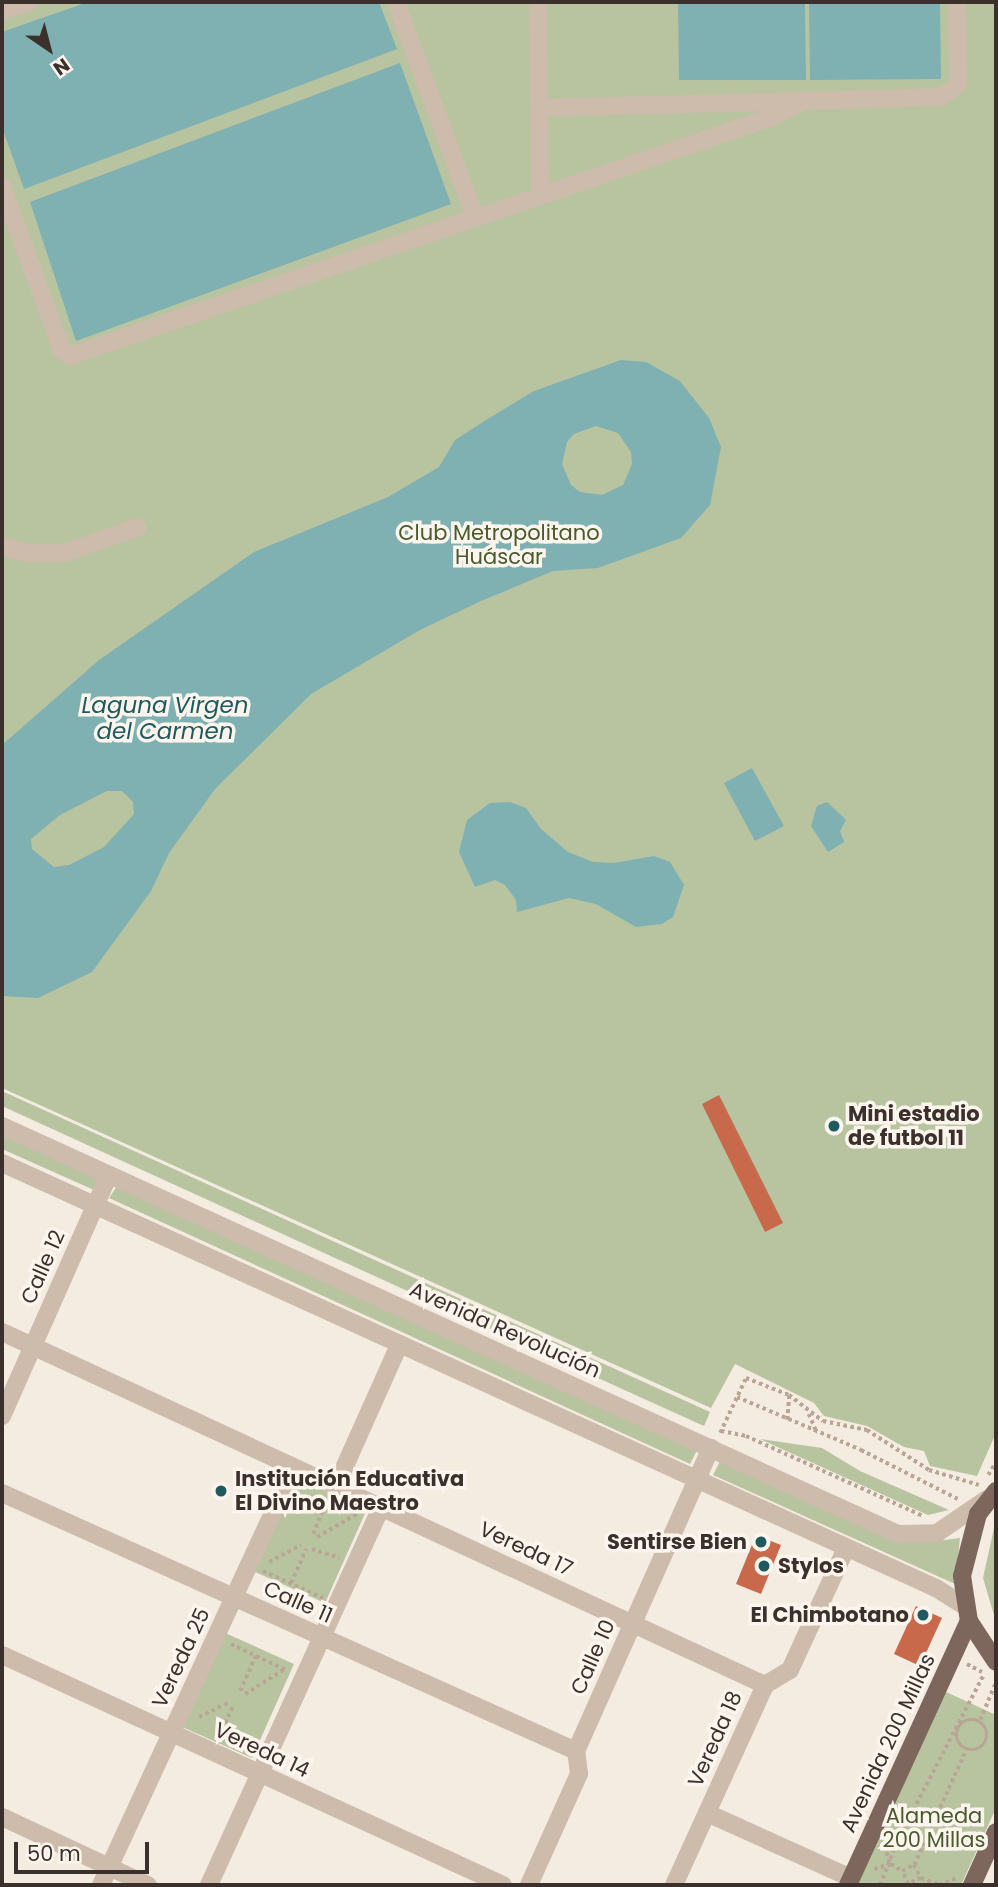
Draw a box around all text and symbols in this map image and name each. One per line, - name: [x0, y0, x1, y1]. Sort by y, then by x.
- north arrow: [14, 14, 84, 84]
- text: N: [48, 51, 75, 82]
- park label: Club Metropolitano Huáscar: [398, 520, 600, 570]
- water label: Laguna Virgen del Carmen: [81, 691, 249, 745]
- place label: Mini estadio de futbol 11: [848, 1101, 980, 1151]
- marker: Mini estadio de futbol 11: [826, 1118, 842, 1134]
- street label: Calle 12: [16, 1226, 70, 1308]
- street label: Avenida Revolución: [406, 1277, 604, 1383]
- place label: Institución Educativa El Divino Maestro: [235, 1466, 464, 1516]
- marker: Institución Educativa El Divino Maestro: [213, 1483, 229, 1499]
- street label: Vereda 17: [475, 1516, 577, 1582]
- place label: Sentirse Bien: [607, 1529, 747, 1555]
- marker: Sentirse Bien: [753, 1534, 769, 1550]
- place label: Stylos: [778, 1553, 844, 1579]
- marker: Stylos: [756, 1558, 772, 1574]
- street label: Calle 11: [260, 1576, 336, 1628]
- place label: El Chimbotano: [750, 1602, 909, 1628]
- street label: Vereda 25: [147, 1604, 215, 1712]
- marker: El Chimbotano: [915, 1607, 931, 1623]
- street label: Calle 10: [565, 1616, 621, 1698]
- street label: Avenida 200 Millas: [836, 1650, 940, 1836]
- street label: Vereda 18: [683, 1687, 747, 1791]
- street label: Vereda 14: [210, 1717, 314, 1783]
- park label: Alameda 200 Millas: [883, 1803, 985, 1853]
- scale bar: [18, 1828, 152, 1872]
- text: 50 m: [27, 1839, 81, 1868]

